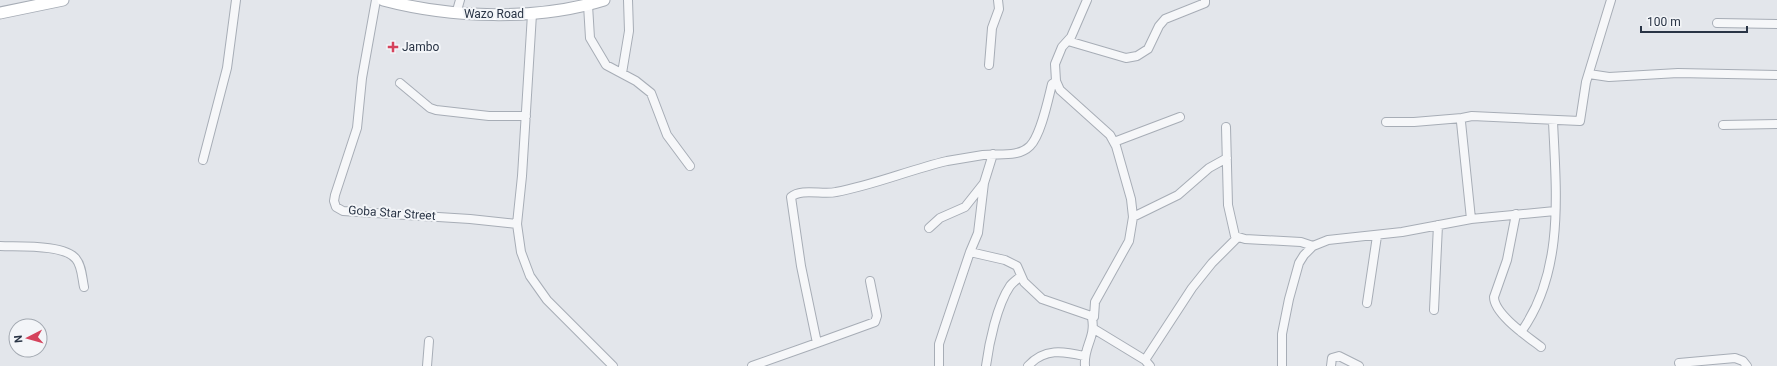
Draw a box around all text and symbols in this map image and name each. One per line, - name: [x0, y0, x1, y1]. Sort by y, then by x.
- street label: Wazo Road: [464, 7, 524, 21]
- scale bar: [1641, 8, 1747, 34]
- text: 100 m: [1647, 15, 1681, 29]
- place label: Jambo: [402, 40, 439, 54]
- marker: Jambo: [387, 41, 399, 53]
- street label: Goba Star Street: [348, 203, 436, 223]
- north arrow: [8, 318, 48, 358]
- text: N: [12, 334, 25, 344]

